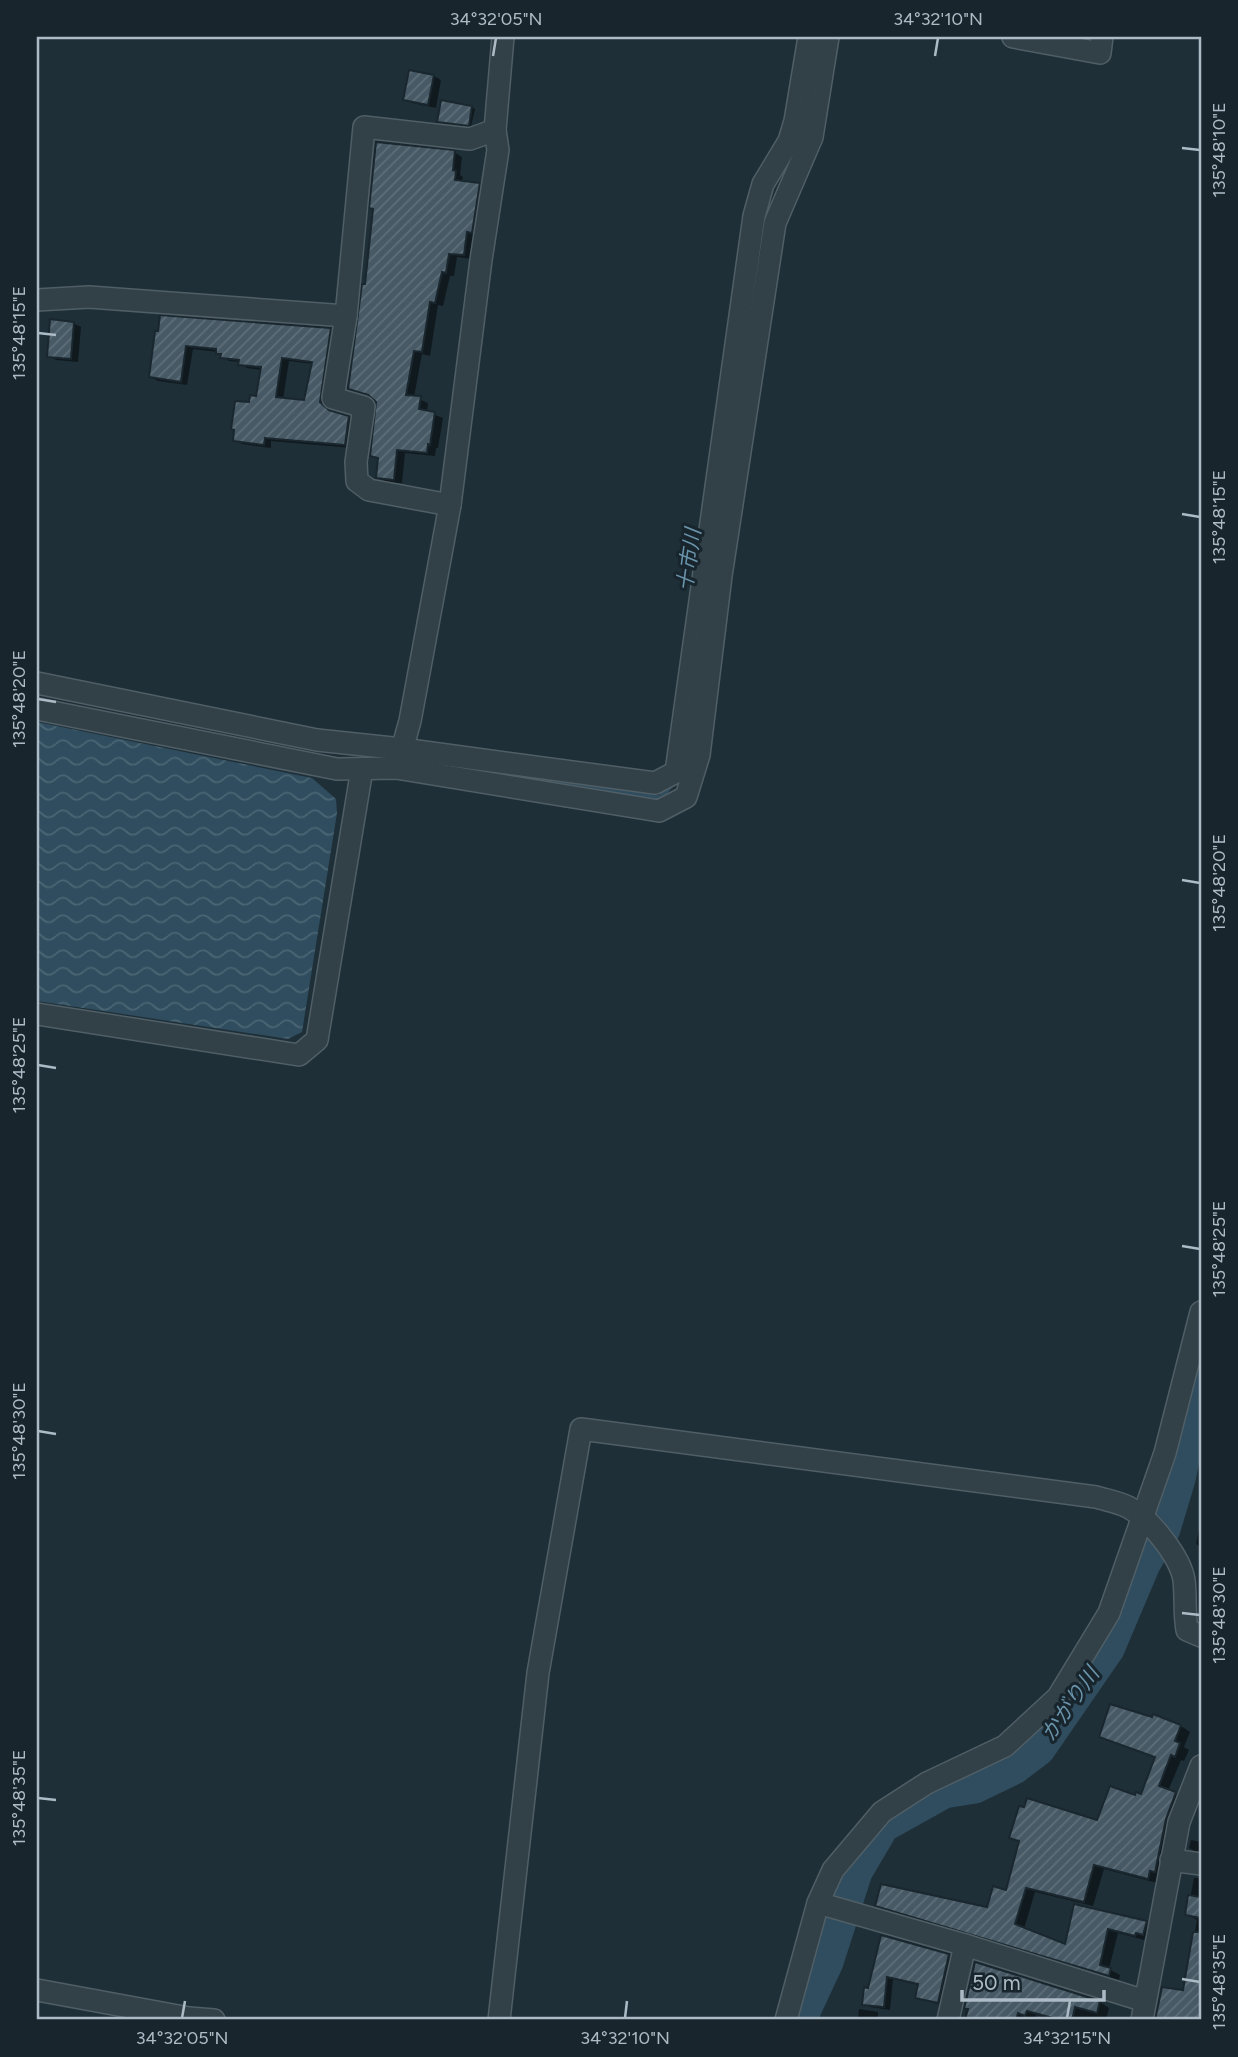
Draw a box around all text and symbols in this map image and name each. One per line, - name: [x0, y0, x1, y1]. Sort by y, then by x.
- text: 34°32'05"N: [450, 8, 542, 30]
- text: 34°32'10"N: [893, 8, 983, 30]
- text: 135°48'10"E: [1208, 102, 1230, 198]
- text: 135°48'15"E: [8, 286, 30, 380]
- text: 135°48'15"E: [1208, 470, 1230, 564]
- water label: 十市川: [672, 525, 706, 593]
- text: 135°48'20"E: [8, 650, 30, 748]
- text: 135°48'20"E: [1208, 834, 1230, 932]
- text: 135°48'25"E: [8, 1017, 30, 1113]
- text: 135°48'25"E: [1208, 1201, 1230, 1297]
- text: 135°48'30"E: [8, 1382, 30, 1480]
- text: 135°48'30"E: [1208, 1566, 1230, 1664]
- water label: かがり川: [1035, 1661, 1105, 1745]
- text: 135°48'35"E: [8, 1750, 30, 1846]
- text: 135°48'35"E: [1208, 1934, 1230, 2030]
- scale bar: [962, 1959, 1103, 2003]
- text: 50 m: [972, 1970, 1021, 1995]
- text: 34°32'05"N: [136, 2027, 228, 2049]
- text: 34°32'10"N: [580, 2027, 670, 2049]
- text: 34°32'15"N: [1023, 2027, 1111, 2049]

